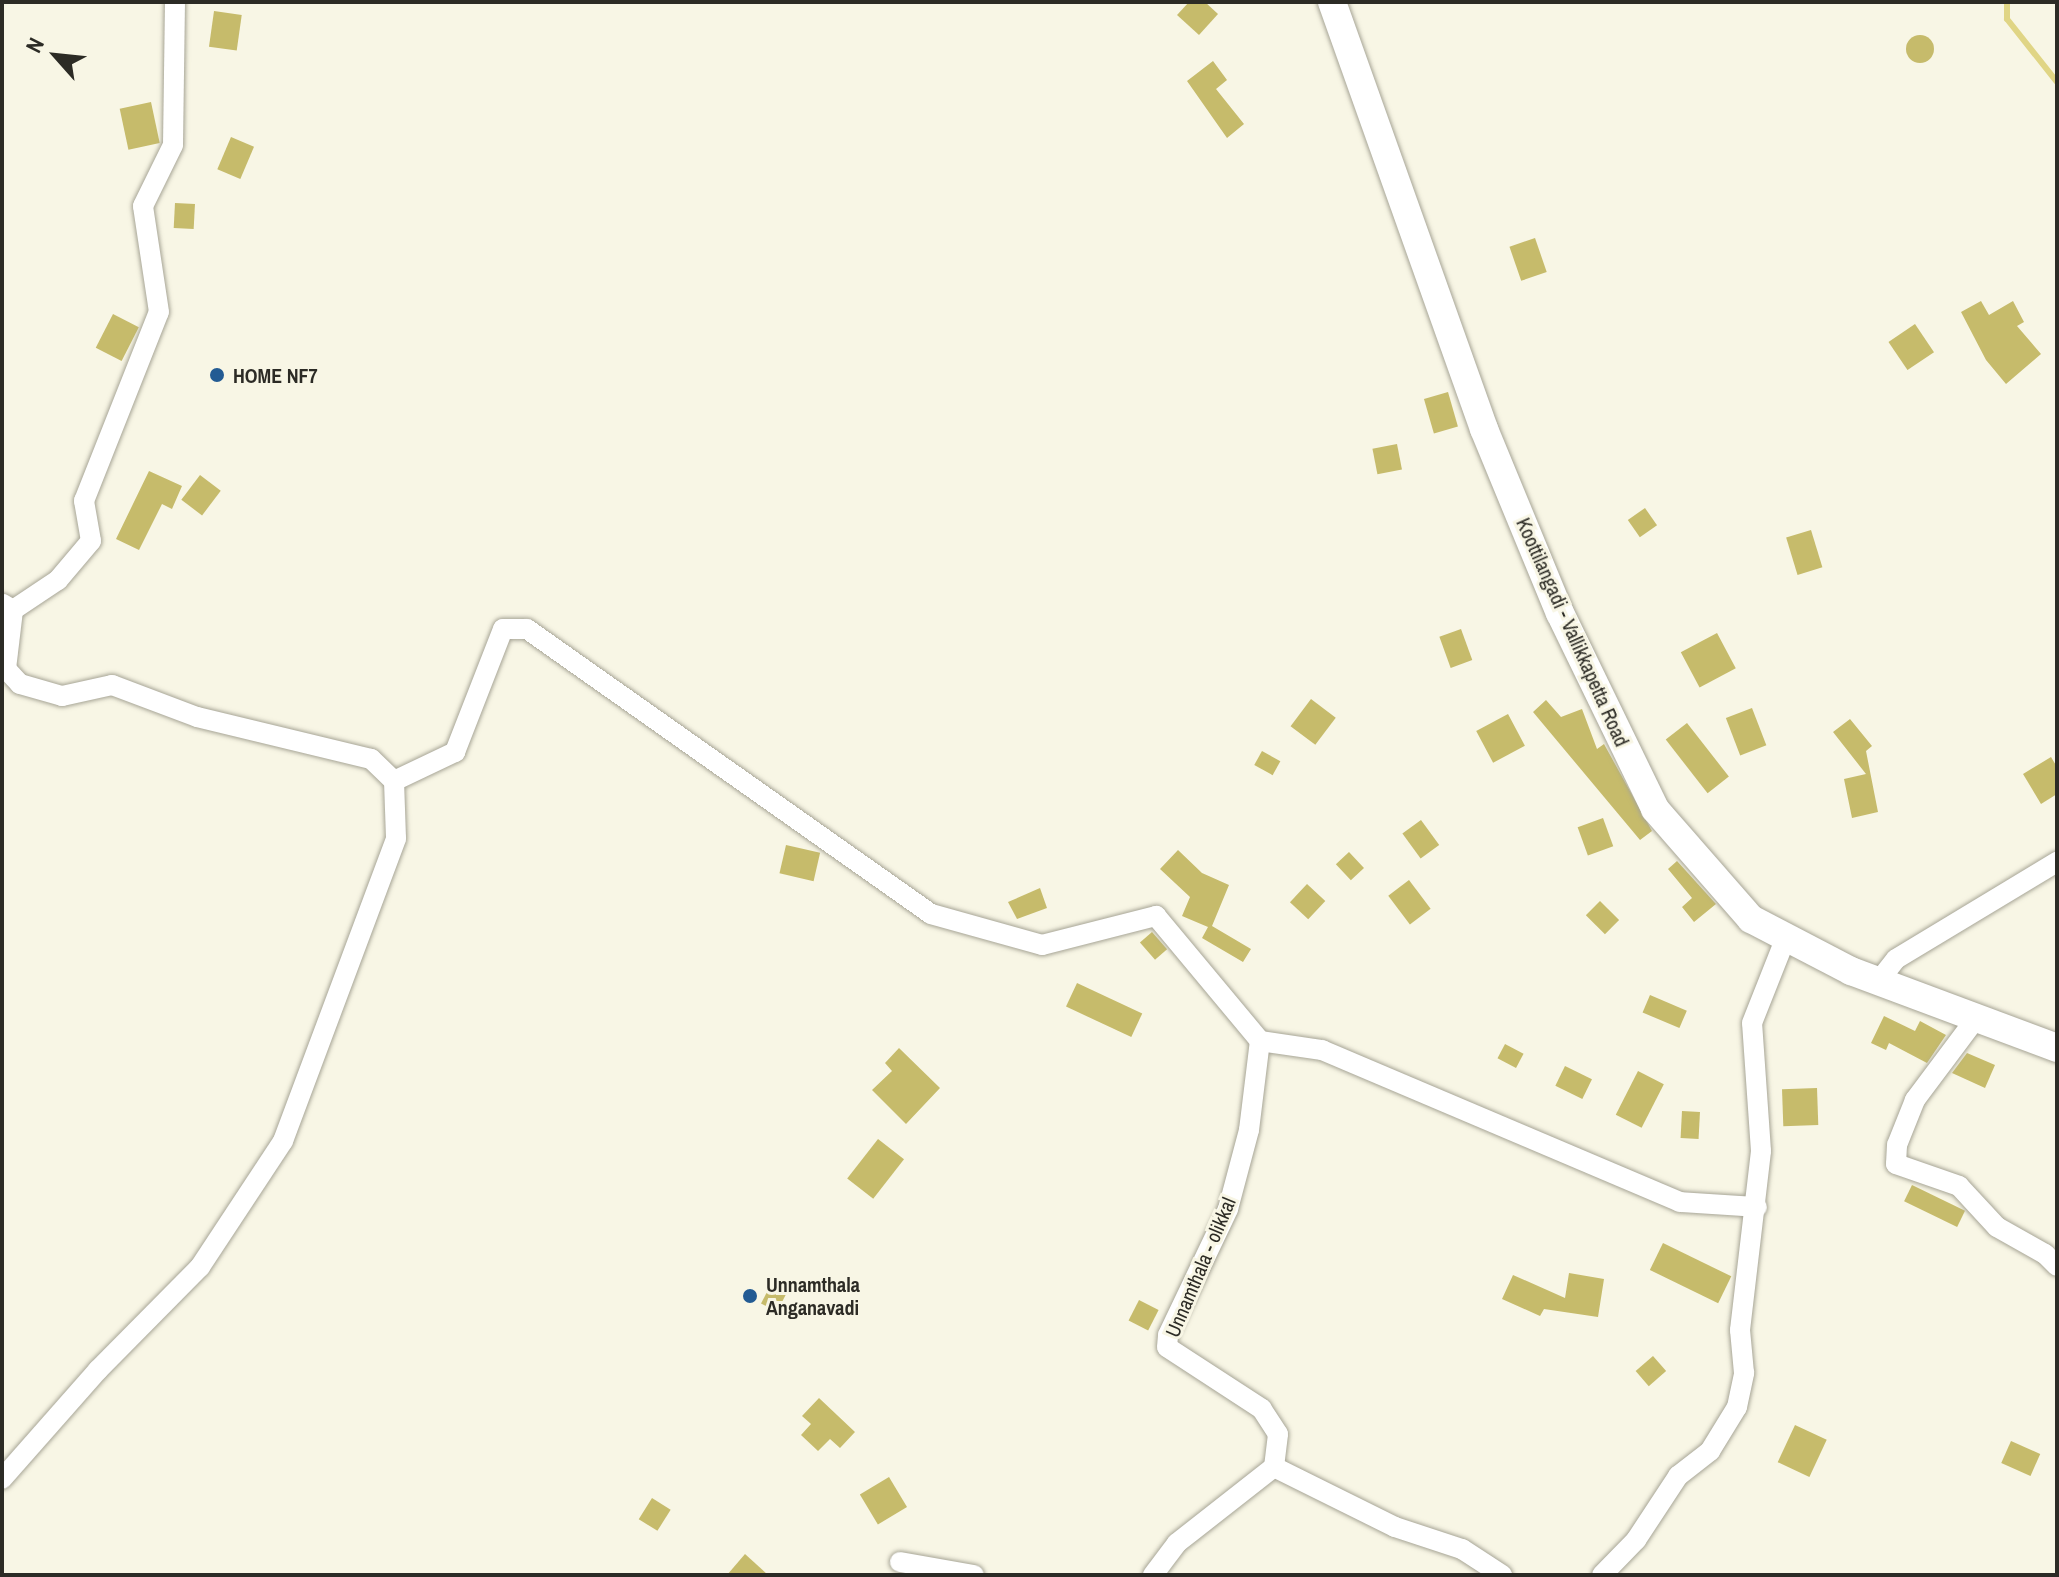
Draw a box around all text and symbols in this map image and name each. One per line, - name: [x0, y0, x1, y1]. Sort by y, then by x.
- north arrow: [16, 16, 96, 96]
- text: N: [18, 32, 51, 58]
- place label: HOME NF7: [233, 363, 318, 387]
- marker: HOME NF7: [208, 366, 226, 384]
- street label: Koottilangadi - Vallikkapetta Road: [1512, 514, 1634, 750]
- street label: Unnamthala - olikkal: [1160, 1194, 1240, 1340]
- place label: Unnamthala Anganavadi: [766, 1272, 860, 1319]
- marker: Unnamthala Anganavadi: [741, 1287, 759, 1305]

